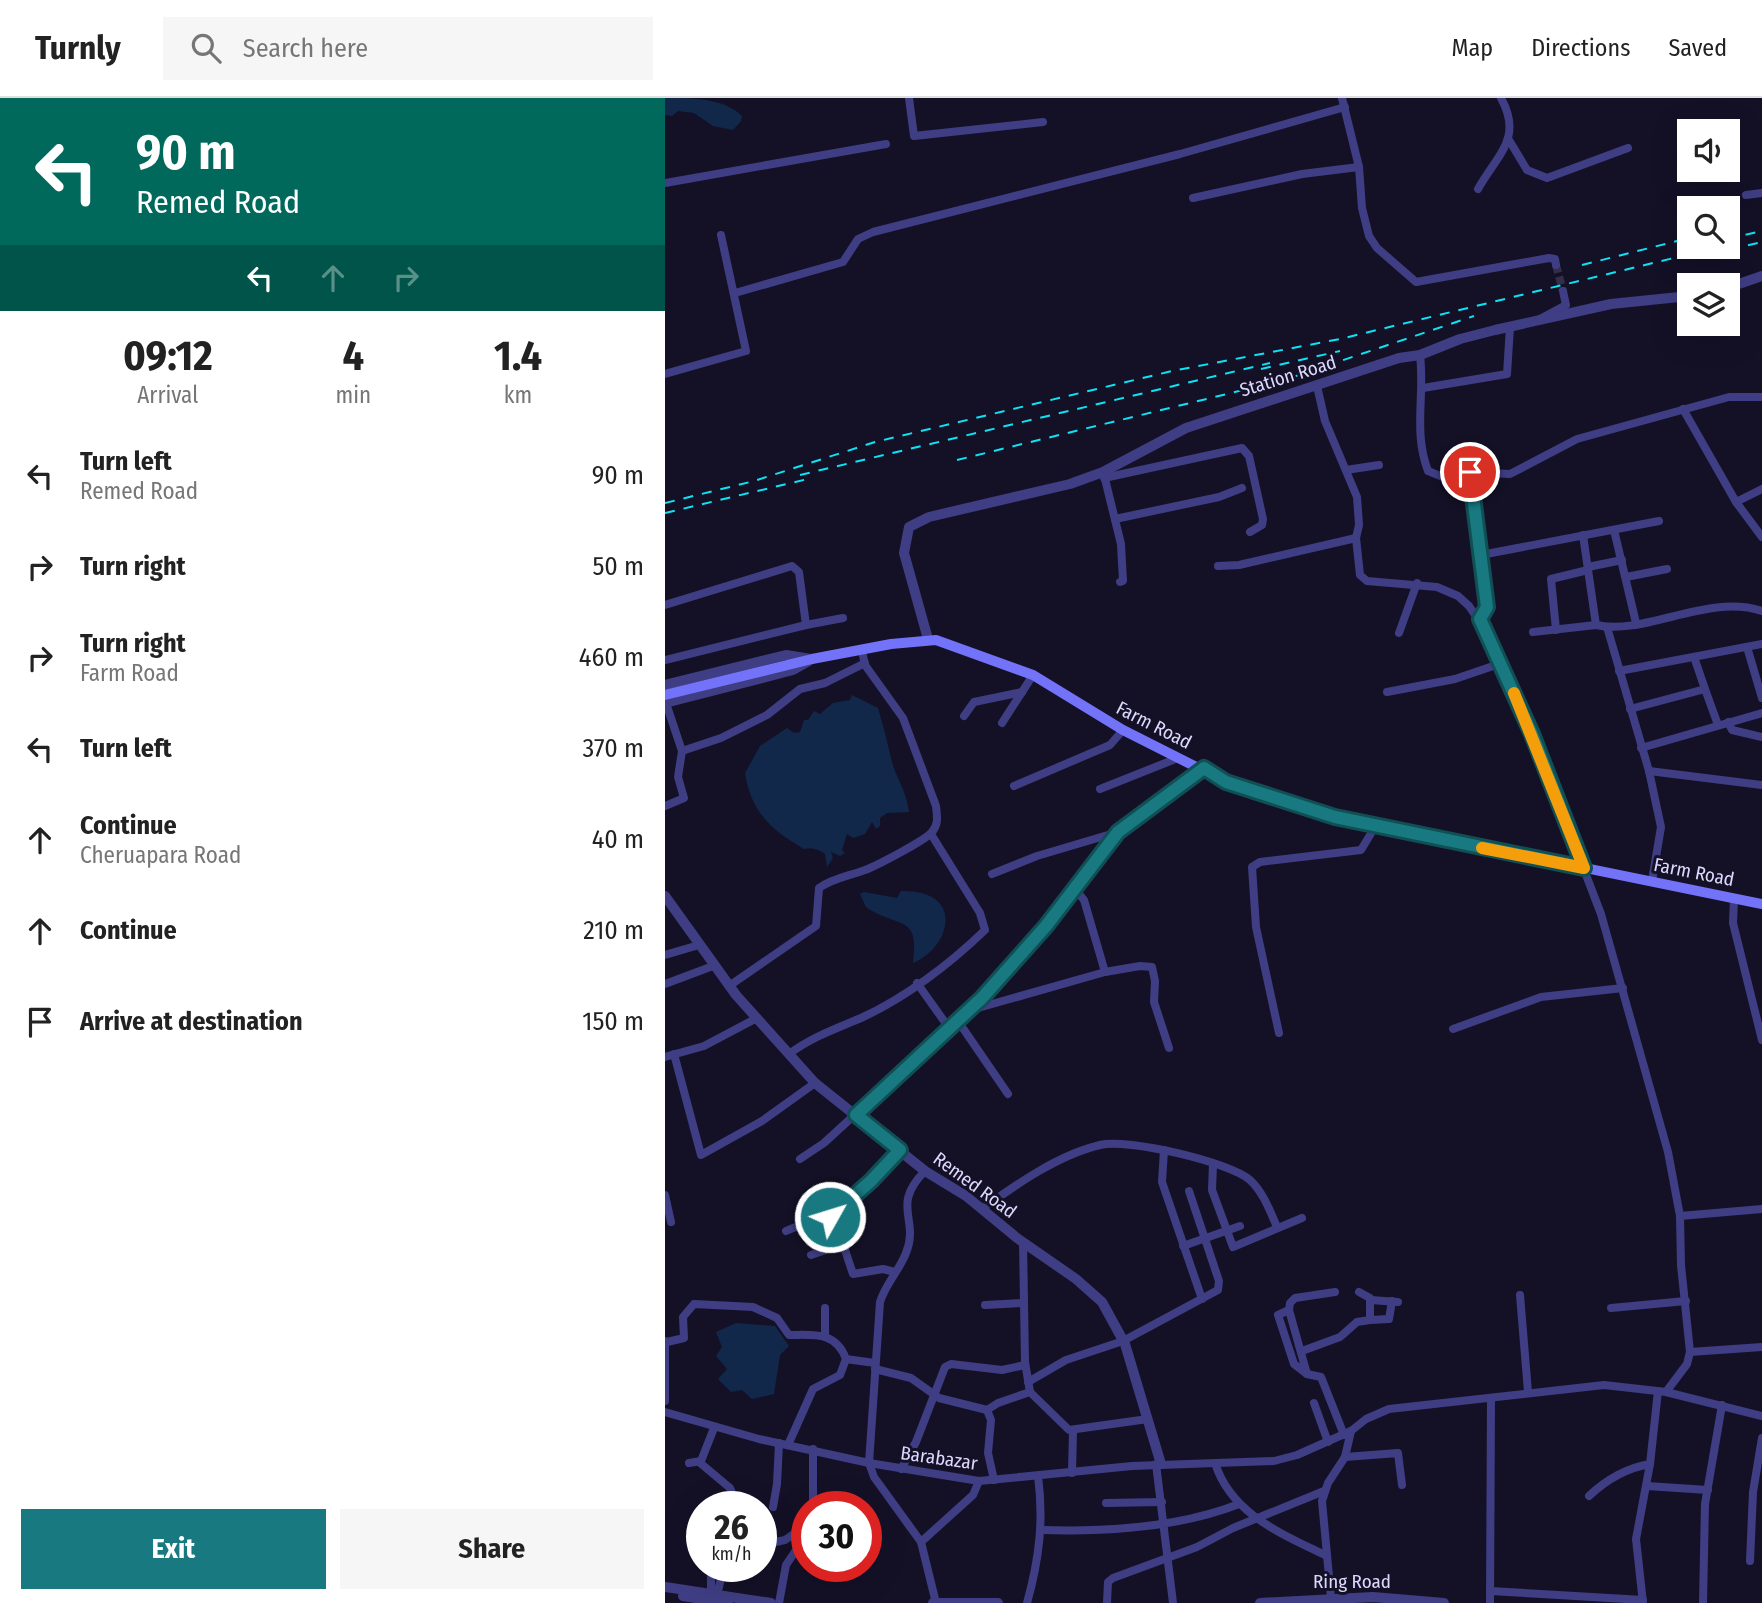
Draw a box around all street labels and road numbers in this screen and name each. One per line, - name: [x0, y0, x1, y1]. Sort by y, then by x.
- street label: Station Road: [1237, 350, 1339, 402]
- street label: Farm Road: [1112, 696, 1196, 754]
- street label: Farm Road: [1652, 853, 1736, 891]
- street label: Remed Road: [929, 1147, 1021, 1223]
- street label: Barabazar: [899, 1441, 979, 1475]
- street label: Ring Road: [1313, 1570, 1391, 1593]

